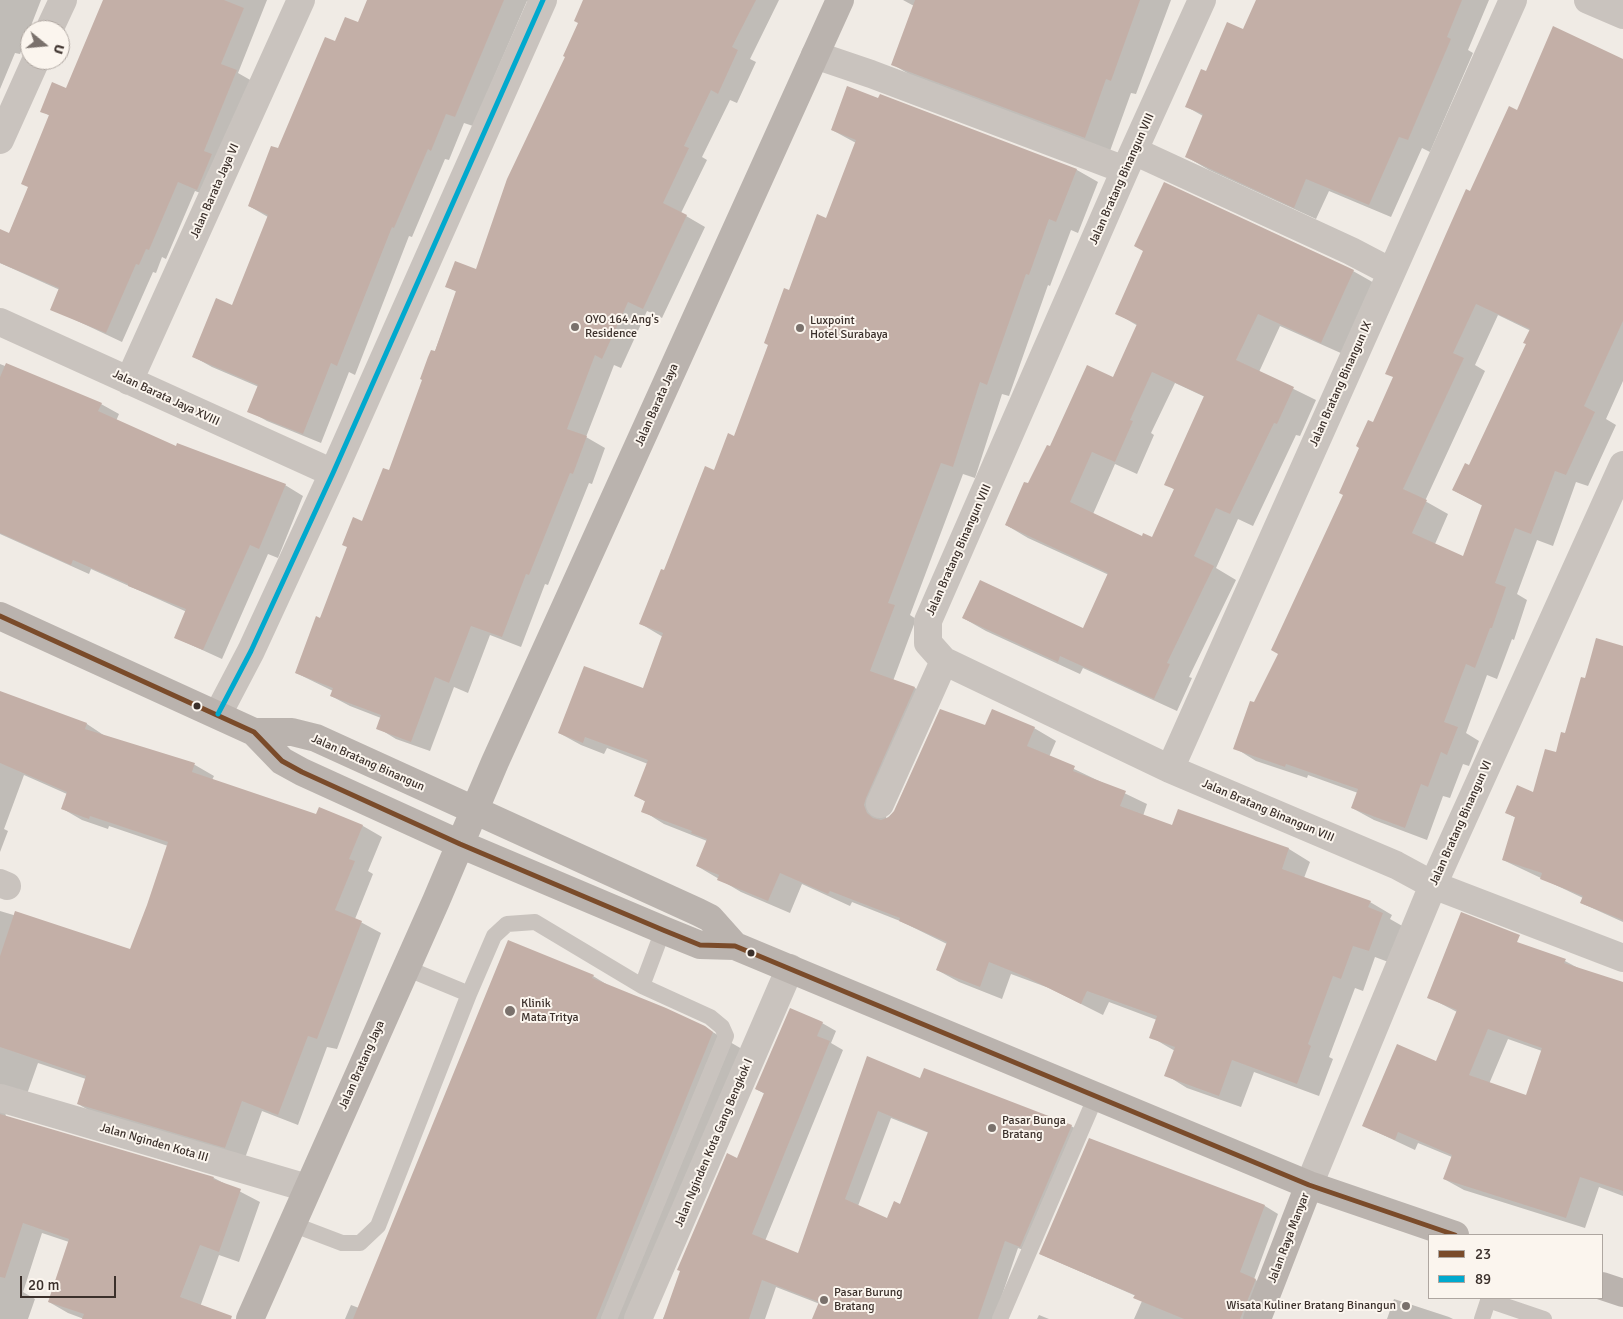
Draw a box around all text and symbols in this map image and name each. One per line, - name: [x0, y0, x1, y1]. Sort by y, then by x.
- north arrow: [20, 20, 70, 70]
- text: U: [49, 42, 68, 56]
- street label: Jalan Bratang Binangun VIII: [1086, 111, 1158, 247]
- street label: Jalan Barata Jaya VI: [188, 141, 242, 241]
- place label: OYO 164 Ang's Residence: [585, 313, 659, 341]
- place label: Luxpoint Hotel Surabaya: [810, 314, 888, 342]
- street label: Jalan Bratang Binangun IX: [1307, 319, 1375, 449]
- marker: OYO 164 Ang's Residence: [569, 321, 581, 333]
- marker: Luxpoint Hotel Surabaya: [794, 322, 806, 334]
- street label: Jalan Barata Jaya: [632, 361, 682, 449]
- street label: Jalan Barata Jaya XVIII: [110, 367, 222, 429]
- street label: Jalan Bratang Binangun VIII: [923, 482, 995, 618]
- unlabelled marker: [192, 701, 202, 711]
- street label: Jalan Bratang Binangun: [309, 732, 427, 794]
- street label: Jalan Bratang Binangun VI: [1427, 758, 1495, 888]
- street label: Jalan Bratang Binangun VIII: [1200, 777, 1336, 845]
- unlabelled marker: [746, 948, 756, 958]
- place label: Klinik Mata Tritya: [521, 997, 579, 1025]
- marker: Klinik Mata Tritya: [503, 1004, 517, 1018]
- street label: Jalan Bratang Jaya: [336, 1018, 388, 1112]
- street label: Jalan Nginden Kota Gang Bengkok I: [672, 1057, 756, 1229]
- place label: Pasar Bunga Bratang: [1002, 1114, 1066, 1142]
- street label: Jalan Nginden Kota III: [98, 1121, 210, 1165]
- marker: Pasar Bunga Bratang: [986, 1122, 998, 1134]
- street label: Jalan Raya Manyar: [1265, 1191, 1313, 1285]
- legend: [1428, 1234, 1603, 1299]
- text: 23: [1475, 1245, 1491, 1263]
- scale bar: [22, 1266, 119, 1298]
- text: 89: [1475, 1270, 1491, 1288]
- text: 20 m: [28, 1276, 59, 1294]
- place label: Pasar Burung Bratang: [834, 1286, 903, 1314]
- marker: Pasar Burung Bratang: [818, 1294, 830, 1306]
- place label: Wisata Kuliner Bratang Binangun: [1226, 1299, 1396, 1313]
- marker: Wisata Kuliner Bratang Binangun: [1400, 1300, 1412, 1312]

